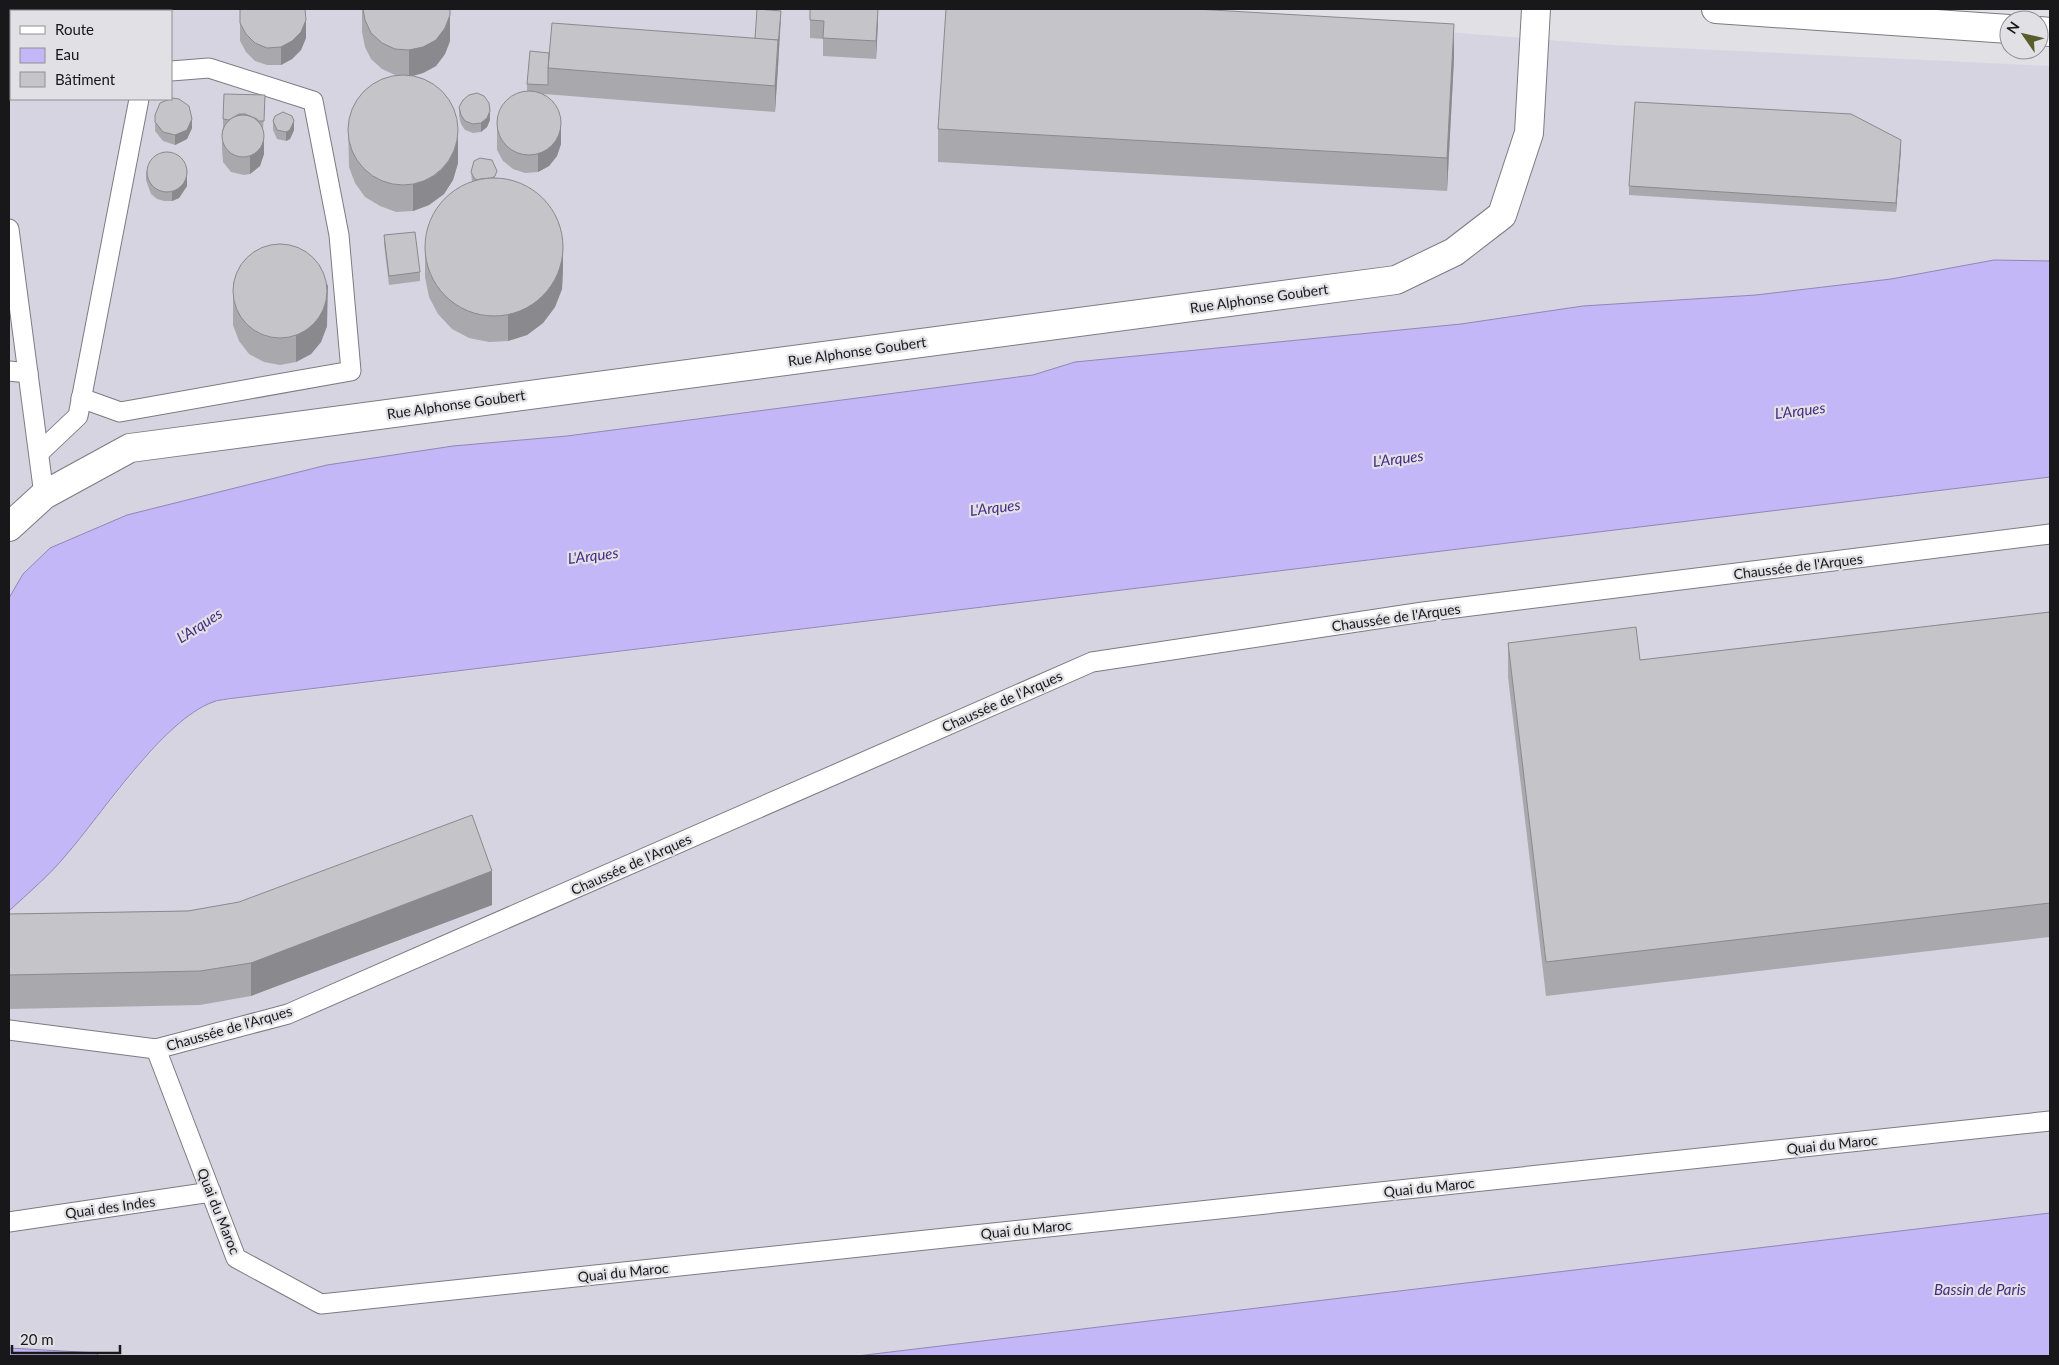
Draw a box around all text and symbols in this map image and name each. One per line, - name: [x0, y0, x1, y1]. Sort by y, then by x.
- legend: [10, 10, 172, 100]
- north arrow: [1999, 10, 2049, 60]
- text: N: [2003, 18, 2023, 37]
- text: Route: [55, 20, 94, 38]
- text: Eau: [55, 45, 79, 63]
- text: Bâtiment: [55, 70, 116, 88]
- street label: Rue Alphonse Goubert: [1189, 280, 1329, 316]
- street label: Rue Alphonse Goubert: [787, 333, 927, 369]
- street label: Rue Alphonse Goubert: [386, 386, 526, 422]
- water label: L'Arques: [1774, 398, 1826, 422]
- water label: L'Arques: [1372, 446, 1424, 470]
- water label: L'Arques: [969, 495, 1021, 519]
- water label: L'Arques: [567, 543, 619, 567]
- street label: Chaussée de l'Arques: [1732, 550, 1864, 582]
- street label: Chaussée de l'Arques: [1330, 600, 1462, 634]
- water label: L'Arques: [173, 604, 225, 646]
- street label: Chaussée de l'Arques: [939, 667, 1065, 735]
- street label: Chaussée de l'Arques: [568, 830, 694, 898]
- street label: Chaussée de l'Arques: [164, 1002, 294, 1054]
- street label: Quai du Maroc: [1786, 1131, 1879, 1157]
- street label: Quai du Maroc: [194, 1166, 244, 1257]
- street label: Quai du Maroc: [1383, 1174, 1476, 1200]
- street label: Quai des Indes: [64, 1192, 156, 1222]
- street label: Quai du Maroc: [980, 1216, 1073, 1242]
- street label: Quai du Maroc: [577, 1259, 670, 1285]
- water label: Bassin de Paris: [1934, 1280, 2026, 1298]
- scale bar: [12, 1322, 120, 1354]
- text: 20 m: [20, 1330, 54, 1348]

